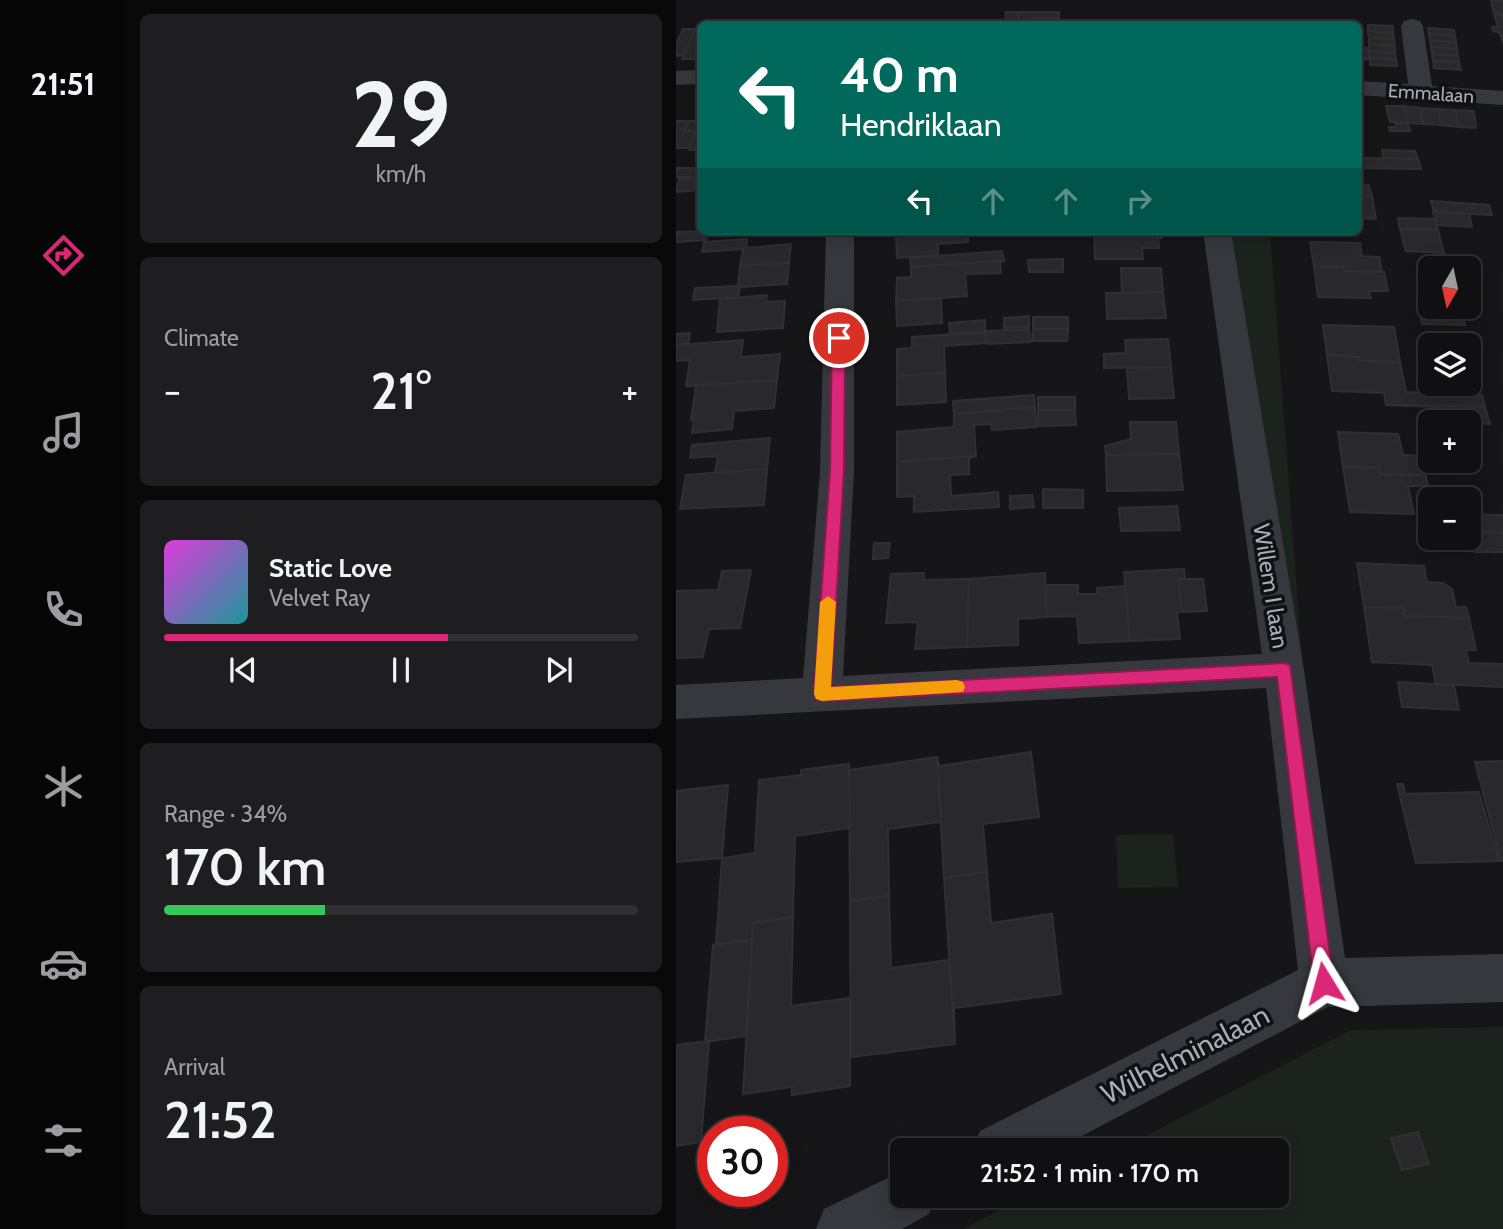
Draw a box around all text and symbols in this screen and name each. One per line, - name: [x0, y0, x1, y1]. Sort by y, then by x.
- text: 40 m: [840, 45, 959, 104]
- icon: left: [725, 49, 816, 140]
- text: 29: [351, 59, 451, 170]
- text: 21:51: [31, 64, 95, 103]
- street label: Emmalaan: [1387, 79, 1475, 108]
- text: Hendriklaan: [840, 105, 1002, 144]
- text: km/h: [376, 160, 426, 188]
- icon: left: [901, 182, 939, 220]
- icon: ahead: [974, 182, 1012, 220]
- icon: ahead: [1047, 182, 1085, 220]
- icon: right: [1120, 182, 1158, 220]
- icon: directions: [39, 231, 88, 280]
- north arrow: [1418, 256, 1481, 318]
- map controls: [1418, 256, 1481, 550]
- pin: [809, 308, 869, 368]
- icon: arrive: [820, 319, 858, 357]
- text: Climate: [164, 324, 239, 352]
- button: layers: [1418, 333, 1481, 396]
- text: 21°: [371, 359, 431, 422]
- text: −: [164, 367, 181, 414]
- text: +: [621, 367, 638, 414]
- icon: music: [39, 408, 88, 457]
- button: +: [1418, 410, 1481, 473]
- button: −: [1418, 487, 1481, 550]
- street label: Willem I laan: [1247, 522, 1295, 650]
- text: Static Love: [269, 552, 392, 584]
- text: Velvet Ray: [269, 584, 370, 612]
- icon: phone: [39, 585, 88, 634]
- icon: previous: [224, 651, 262, 689]
- icon: pause: [382, 651, 420, 689]
- icon: next: [540, 651, 578, 689]
- icon: climate: [39, 762, 88, 811]
- text: Range · 34%: [164, 800, 287, 828]
- text: 170 km: [164, 835, 326, 898]
- icon: car: [39, 939, 88, 988]
- position arrow: [1287, 946, 1361, 1020]
- street label: Wilhelminalaan: [1095, 997, 1275, 1111]
- text: Arrival: [164, 1053, 225, 1081]
- text: 21:52: [164, 1088, 276, 1151]
- icon: filters: [39, 1116, 88, 1165]
- speed limit sign: 30: [697, 1116, 788, 1207]
- text: 21:52 · 1 min · 170 m: [980, 1157, 1199, 1189]

